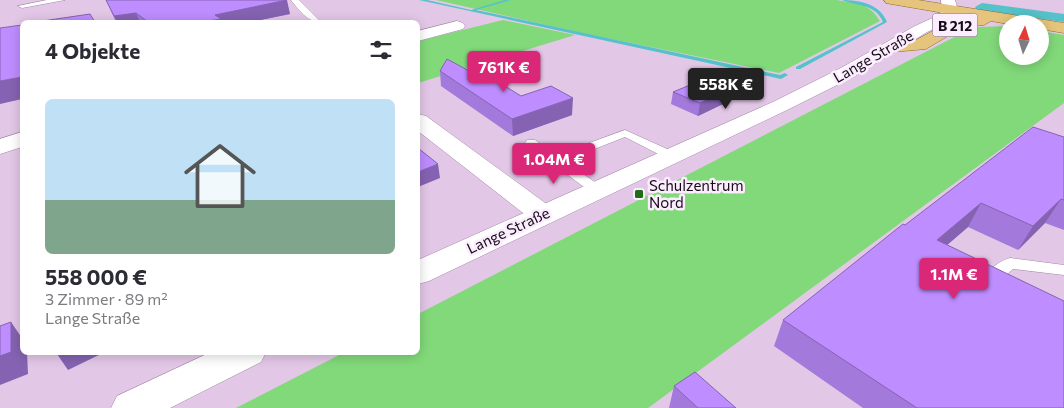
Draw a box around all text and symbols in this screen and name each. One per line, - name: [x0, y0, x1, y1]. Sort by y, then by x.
- road number: B 212: [932, 14, 978, 36]
- north arrow: [999, 15, 1049, 65]
- map controls: [999, 15, 1049, 65]
- street label: Lange Straße: [830, 26, 916, 86]
- icon: filters: [367, 36, 395, 64]
- text: 4 Objekte: [45, 38, 140, 63]
- pin: 761K €: [463, 51, 545, 93]
- text: 761K €: [478, 57, 530, 76]
- pin: 558K €: [685, 68, 767, 110]
- text: 558K €: [699, 74, 753, 93]
- icon: home: [175, 131, 265, 221]
- pin: 1.04M €: [508, 142, 600, 185]
- text: 1.04M €: [523, 149, 585, 168]
- place label: Schulzentrum Nord: [649, 176, 744, 211]
- marker: Schulzentrum Nord: [633, 188, 645, 200]
- street label: Lange Straße: [464, 203, 552, 257]
- pin: 1.1M €: [913, 258, 995, 300]
- text: 558 000 €: [45, 264, 147, 289]
- text: 1.1M €: [930, 264, 978, 283]
- text: 3 Zimmer · 89 m²: [45, 289, 168, 308]
- text: Lange Straße: [45, 308, 140, 327]

